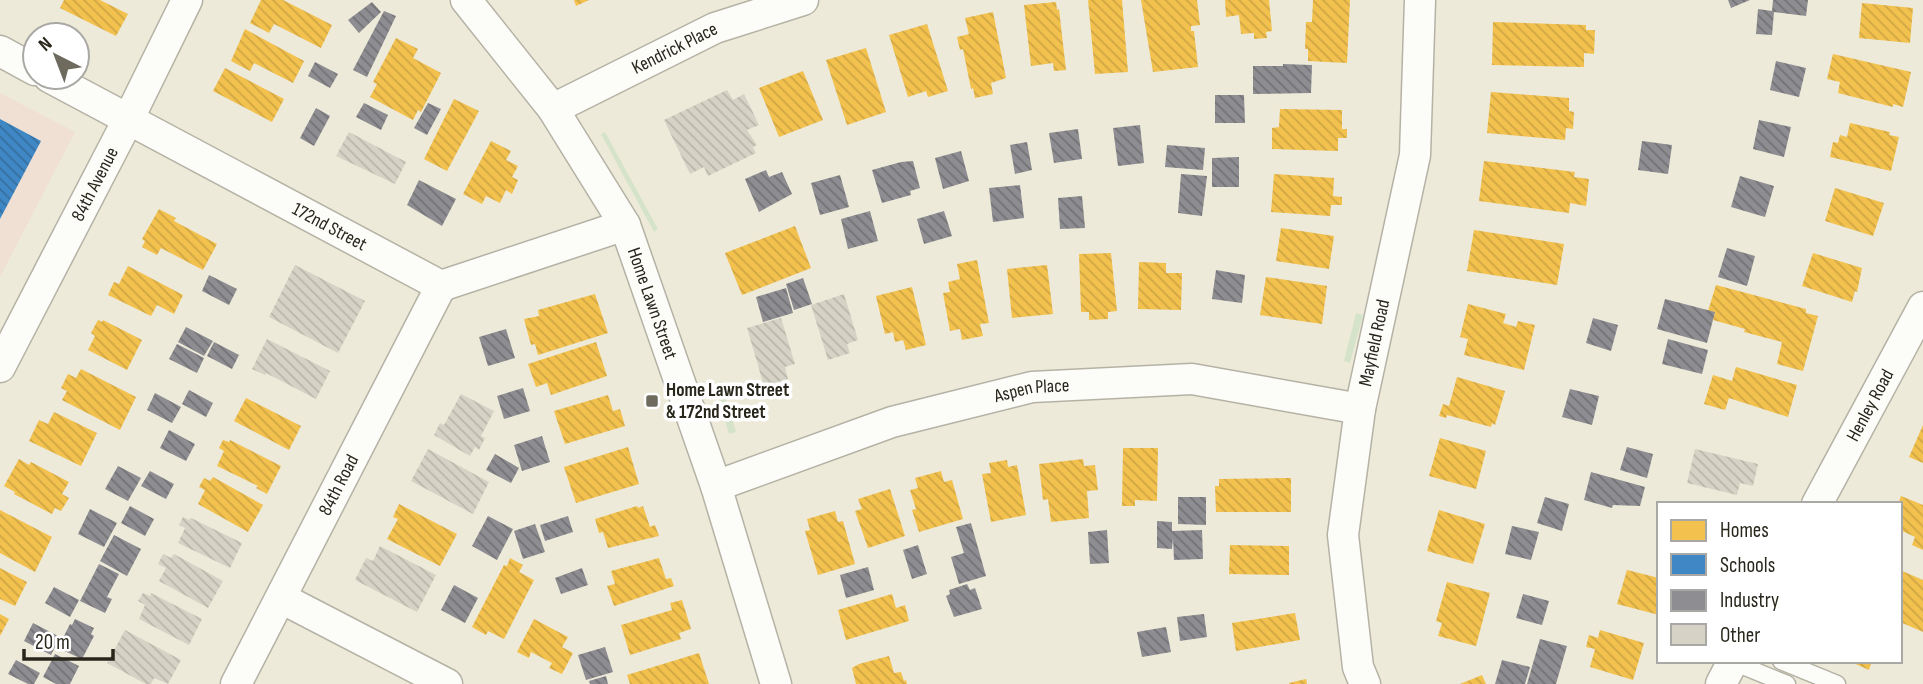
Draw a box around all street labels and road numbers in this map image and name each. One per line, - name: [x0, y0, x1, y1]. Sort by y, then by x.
- street label: Kendrick Place: [628, 17, 721, 79]
- street label: 84th Avenue: [66, 143, 123, 225]
- street label: 172nd Street: [288, 197, 371, 256]
- street label: Home Lawn Street: [622, 245, 682, 362]
- street label: Mayfield Road: [1354, 297, 1395, 388]
- street label: Henley Road: [1841, 365, 1899, 445]
- street label: Aspen Place: [991, 374, 1070, 408]
- street label: 84th Road: [313, 451, 364, 519]

